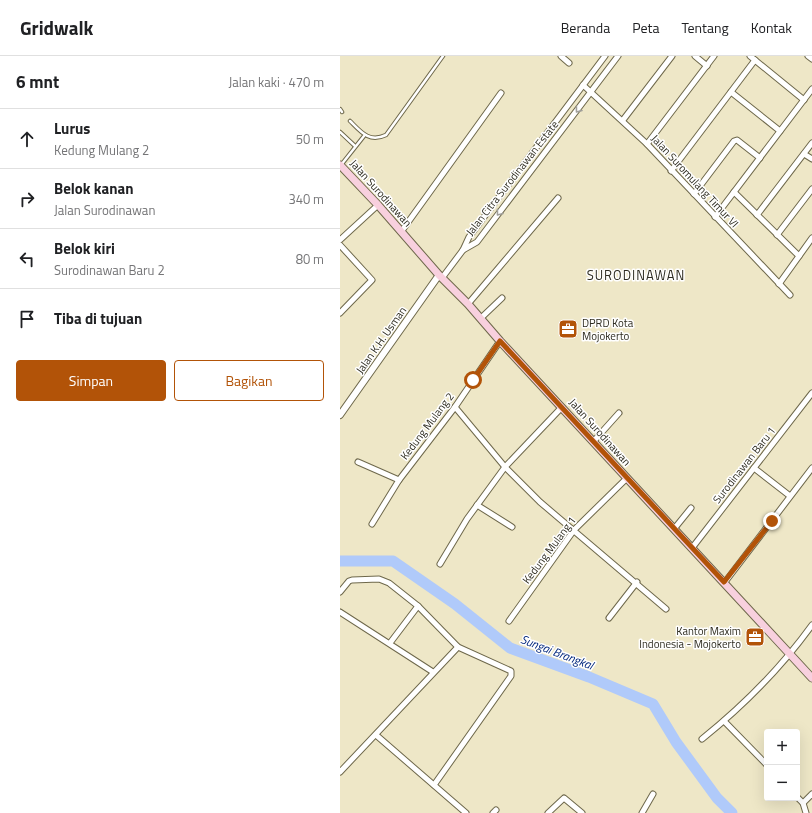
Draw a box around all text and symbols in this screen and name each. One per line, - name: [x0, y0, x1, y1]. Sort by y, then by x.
- text: Gridwalk: [20, 13, 93, 42]
- text: Beranda: [561, 17, 610, 38]
- text: Peta: [632, 17, 659, 38]
- text: Tentang: [681, 17, 729, 38]
- text: Kontak: [751, 17, 792, 38]
- text: 6 mnt: [16, 69, 59, 95]
- text: Jalan kaki · 470 m: [228, 72, 324, 92]
- one-way arrow: [575, 105, 582, 112]
- text: Lurus: [54, 117, 90, 140]
- street label: Jalan Citra Surodinawan Estate: [462, 117, 562, 239]
- icon: ahead: [16, 128, 38, 150]
- text: 50 m: [296, 129, 324, 149]
- street label: Jalan Suromulang Timur VI: [648, 131, 742, 231]
- text: Kedung Mulang 2: [54, 140, 149, 160]
- street label: Jalan Surodinawan: [346, 156, 416, 230]
- text: Belok kanan: [54, 177, 134, 200]
- icon: right: [16, 188, 38, 210]
- text: 340 m: [288, 189, 324, 209]
- text: Jalan Surodinawan: [54, 200, 155, 220]
- one-way arrow: [497, 209, 504, 216]
- text: Belok kiri: [54, 237, 115, 260]
- icon: left: [16, 248, 38, 270]
- text: 80 m: [296, 249, 324, 269]
- text: Surodinawan Baru 2: [54, 260, 165, 280]
- district label: SURODINAWAN: [587, 265, 685, 285]
- street label: Jalan K.H. Usman: [352, 303, 410, 377]
- text: Tiba di tujuan: [54, 307, 142, 330]
- icon: arrive: [16, 308, 38, 330]
- place label: DPRD Kota Mojokerto: [582, 315, 634, 344]
- office icon: DPRD Kota Mojokerto: [557, 318, 579, 340]
- button: Simpan: [16, 360, 166, 401]
- button: Bagikan: [174, 360, 324, 401]
- route start: [464, 371, 482, 389]
- street label: Kedung Mulang 2: [396, 389, 458, 463]
- street label: Jalan Surodinawan: [565, 395, 635, 469]
- street label: Surodinawan Baru 1: [709, 423, 779, 507]
- route end: [763, 512, 781, 530]
- street label: Kedung Mulang 1: [518, 513, 580, 587]
- place label: Kantor Maxim Indonesia - Mojokerto: [639, 623, 741, 652]
- office icon: Kantor Maxim Indonesia - Mojokerto: [744, 626, 766, 648]
- water label: Sungai Brangkal: [518, 629, 597, 675]
- map controls: [764, 729, 800, 801]
- button: +: [764, 729, 800, 765]
- button: −: [764, 765, 800, 801]

